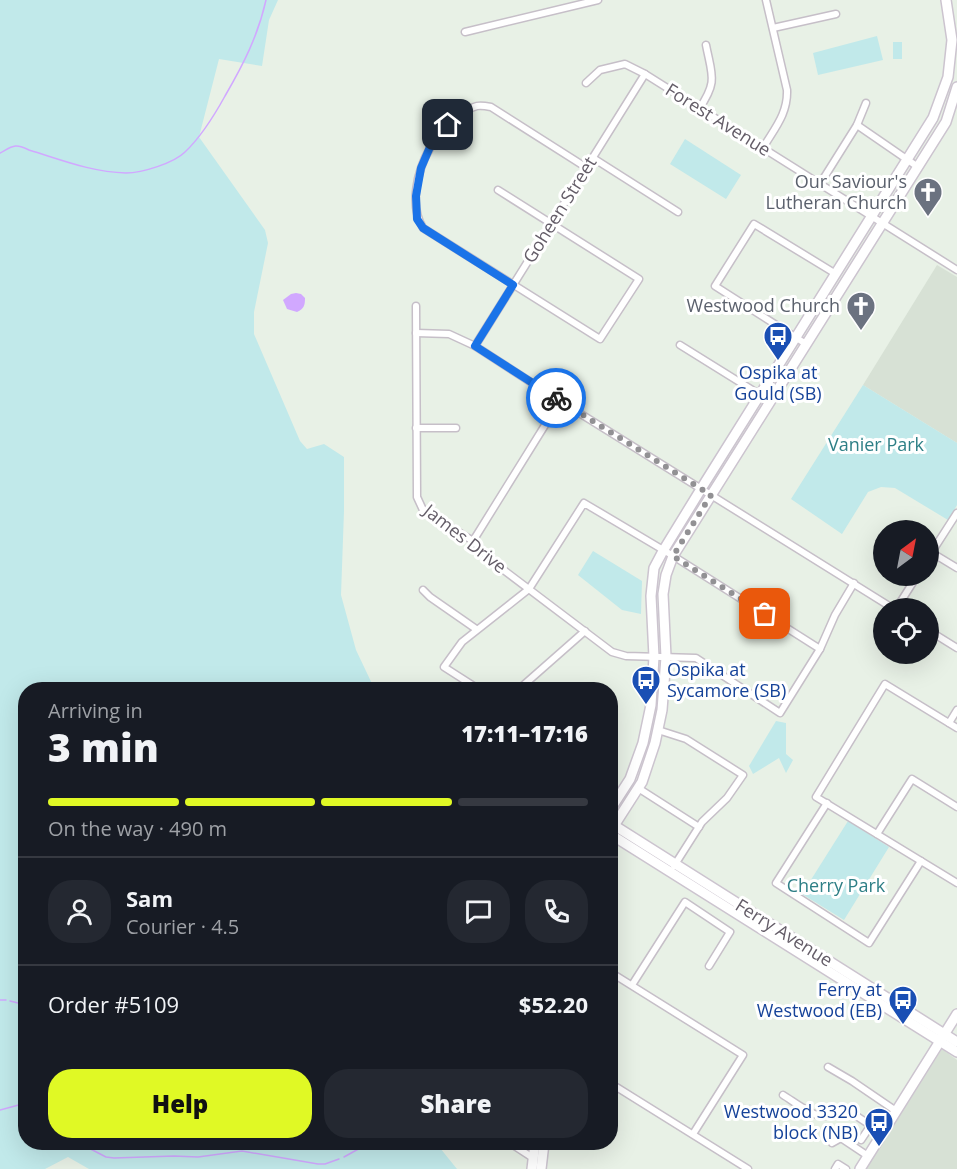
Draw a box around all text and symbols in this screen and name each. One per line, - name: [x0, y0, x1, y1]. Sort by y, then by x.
- street label: Forest Avenue: [661, 77, 776, 161]
- pin: [422, 99, 473, 150]
- icon: home: [431, 108, 464, 141]
- street label: Goheen Street: [517, 152, 601, 267]
- place label: Our Saviour's Lutheran Church: [765, 169, 907, 214]
- church icon: Our Saviour's Lutheran Church: [912, 176, 944, 218]
- church icon: Westwood Church: [845, 290, 877, 332]
- place label: Westwood Church: [687, 293, 840, 317]
- bus stop icon: Ospika at Gould (SB): [762, 320, 794, 362]
- place label: Ospika at Gould (SB): [734, 360, 822, 405]
- courier: [526, 368, 586, 428]
- icon: bike: [540, 382, 573, 415]
- park label: Vanier Park: [828, 432, 925, 456]
- street label: James Drive: [418, 497, 512, 578]
- north arrow: [873, 520, 939, 586]
- map controls: [873, 520, 939, 664]
- pin: [739, 588, 790, 639]
- icon: bag: [748, 597, 781, 630]
- button: locate: [873, 598, 939, 664]
- place label: Ospika at Sycamore (SB): [667, 657, 786, 702]
- bus stop icon: Ospika at Sycamore (SB): [630, 664, 662, 706]
- text: Arriving in: [48, 697, 143, 724]
- text: 17:11–17:16: [461, 718, 588, 748]
- text: 3 min: [48, 720, 159, 773]
- text: On the way · 490 m: [48, 815, 227, 842]
- park label: Cherry Park: [787, 873, 886, 897]
- button: person: [48, 880, 111, 943]
- button: chat: [447, 880, 510, 943]
- button: phone: [525, 880, 588, 943]
- text: Sam: [126, 883, 173, 913]
- street label: Ferry Avenue: [731, 893, 838, 972]
- text: Courier · 4.5: [126, 913, 239, 940]
- place label: Ferry at Westwood (EB): [757, 977, 882, 1022]
- bus stop icon: Ferry at Westwood (EB): [887, 984, 919, 1026]
- text: Order #5109: [48, 989, 179, 1019]
- text: $52.20: [519, 989, 588, 1019]
- button: Help: [48, 1069, 312, 1138]
- button: Share: [324, 1069, 588, 1138]
- place label: Westwood 3320 block (NB): [724, 1099, 858, 1144]
- bus stop icon: Westwood 3320 block (NB): [863, 1106, 895, 1148]

